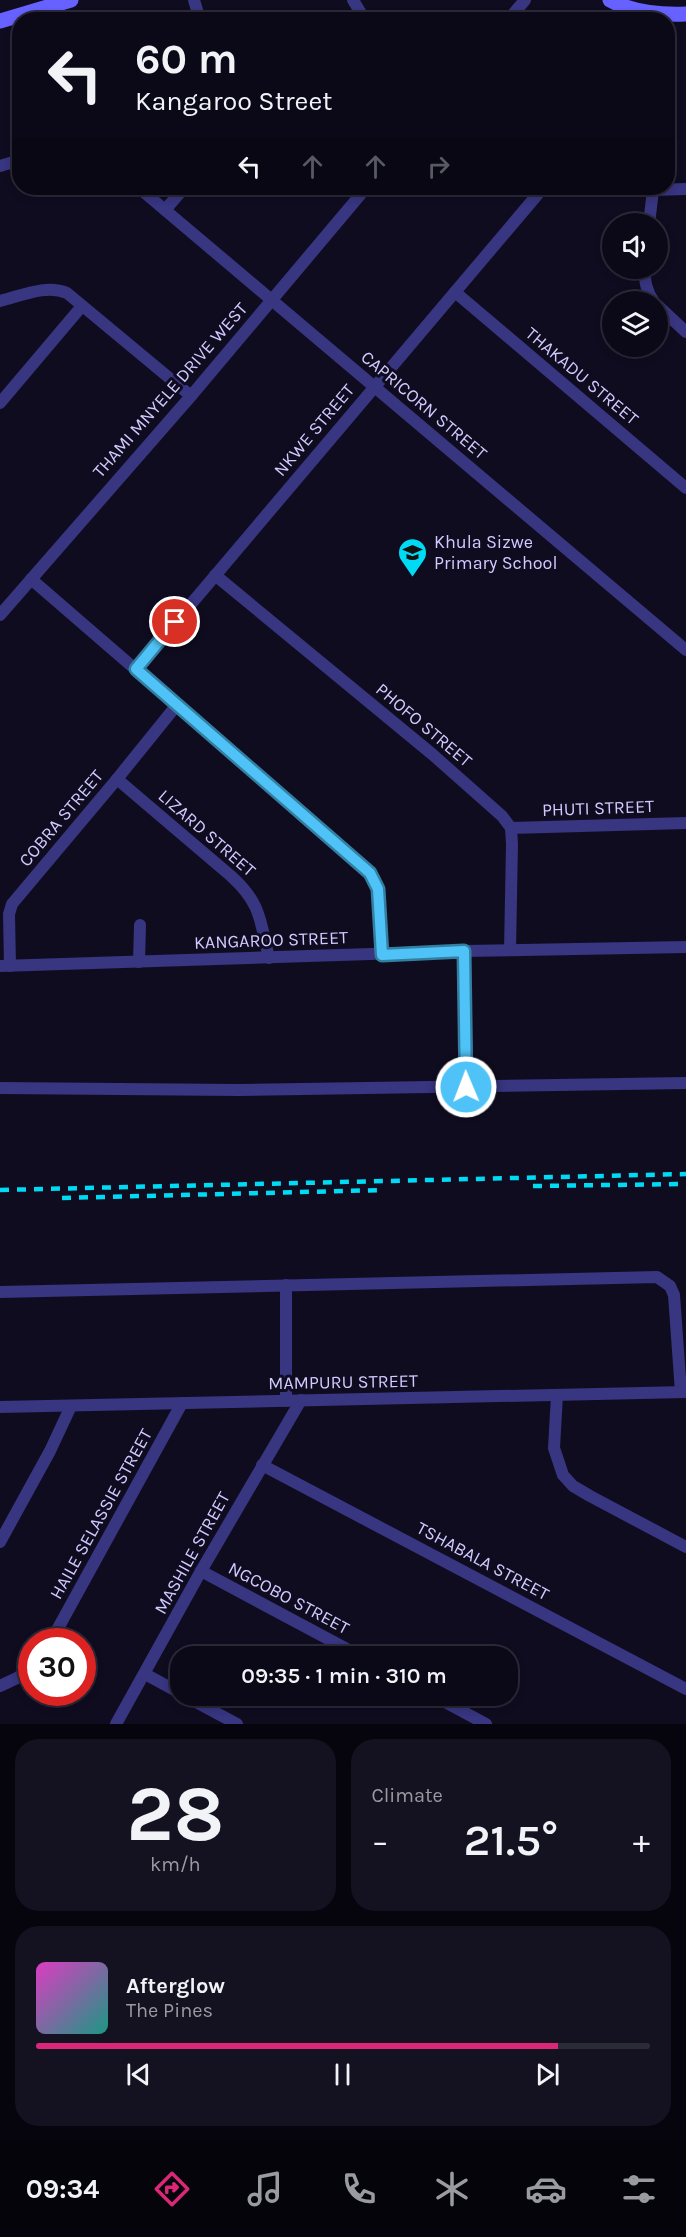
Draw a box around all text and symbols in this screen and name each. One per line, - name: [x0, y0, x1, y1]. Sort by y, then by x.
- text: 60 m: [135, 34, 238, 84]
- icon: left: [36, 36, 114, 114]
- text: Kangaroo Street: [135, 85, 332, 117]
- icon: left: [233, 150, 266, 183]
- icon: ahead: [296, 150, 329, 183]
- icon: ahead: [359, 150, 392, 183]
- icon: right: [422, 150, 455, 183]
- map controls: [602, 213, 668, 357]
- button: sound: [602, 213, 668, 279]
- button: layers: [602, 291, 668, 357]
- street label: THAMI MNYELE DRIVE WEST: [88, 298, 252, 482]
- street label: THAKADU STREET: [521, 322, 643, 430]
- street label: CAPRICORN STREET: [356, 346, 492, 464]
- street label: NKWE STREET: [269, 379, 359, 481]
- place label: Khula Sizwe Primary School: [434, 531, 558, 574]
- school or university icon: Khula Sizwe Primary School: [397, 536, 429, 578]
- pin: [149, 596, 200, 647]
- icon: arrive: [158, 605, 191, 638]
- street label: PHOFO STREET: [371, 678, 477, 772]
- street label: COBRA STREET: [14, 765, 108, 871]
- street label: LIZARD STREET: [154, 785, 260, 881]
- street label: PHUTI STREET: [542, 795, 654, 821]
- street label: KANGAROO STREET: [194, 926, 348, 954]
- position arrow: [434, 1055, 498, 1119]
- street label: MAMPURU STREET: [268, 1370, 418, 1394]
- street label: HAILE SELASSIE STREET: [45, 1425, 157, 1603]
- street label: MASHILE STREET: [149, 1488, 235, 1618]
- street label: TSHABALA STREET: [413, 1517, 553, 1605]
- street label: NGCOBO STREET: [225, 1557, 353, 1639]
- speed limit sign: 30: [18, 1628, 96, 1706]
- text: 09:35 · 1 min · 310 m: [241, 1663, 447, 1689]
- text: 28: [126, 1768, 224, 1860]
- text: Climate: [372, 1784, 443, 1807]
- text: 21.5°: [463, 1814, 558, 1866]
- text: −: [372, 1822, 389, 1860]
- text: +: [633, 1822, 650, 1860]
- text: km/h: [150, 1853, 201, 1876]
- text: Afterglow: [126, 1973, 225, 1999]
- text: The Pines: [126, 1999, 213, 2022]
- icon: previous: [122, 2058, 155, 2091]
- icon: pause: [326, 2058, 359, 2091]
- icon: next: [531, 2058, 564, 2091]
- icon: directions: [151, 2168, 193, 2210]
- icon: music: [244, 2168, 286, 2210]
- icon: phone: [338, 2168, 380, 2210]
- icon: climate: [431, 2168, 473, 2210]
- icon: car: [525, 2168, 567, 2210]
- icon: filters: [618, 2168, 660, 2210]
- text: 09:34: [26, 2173, 99, 2205]

